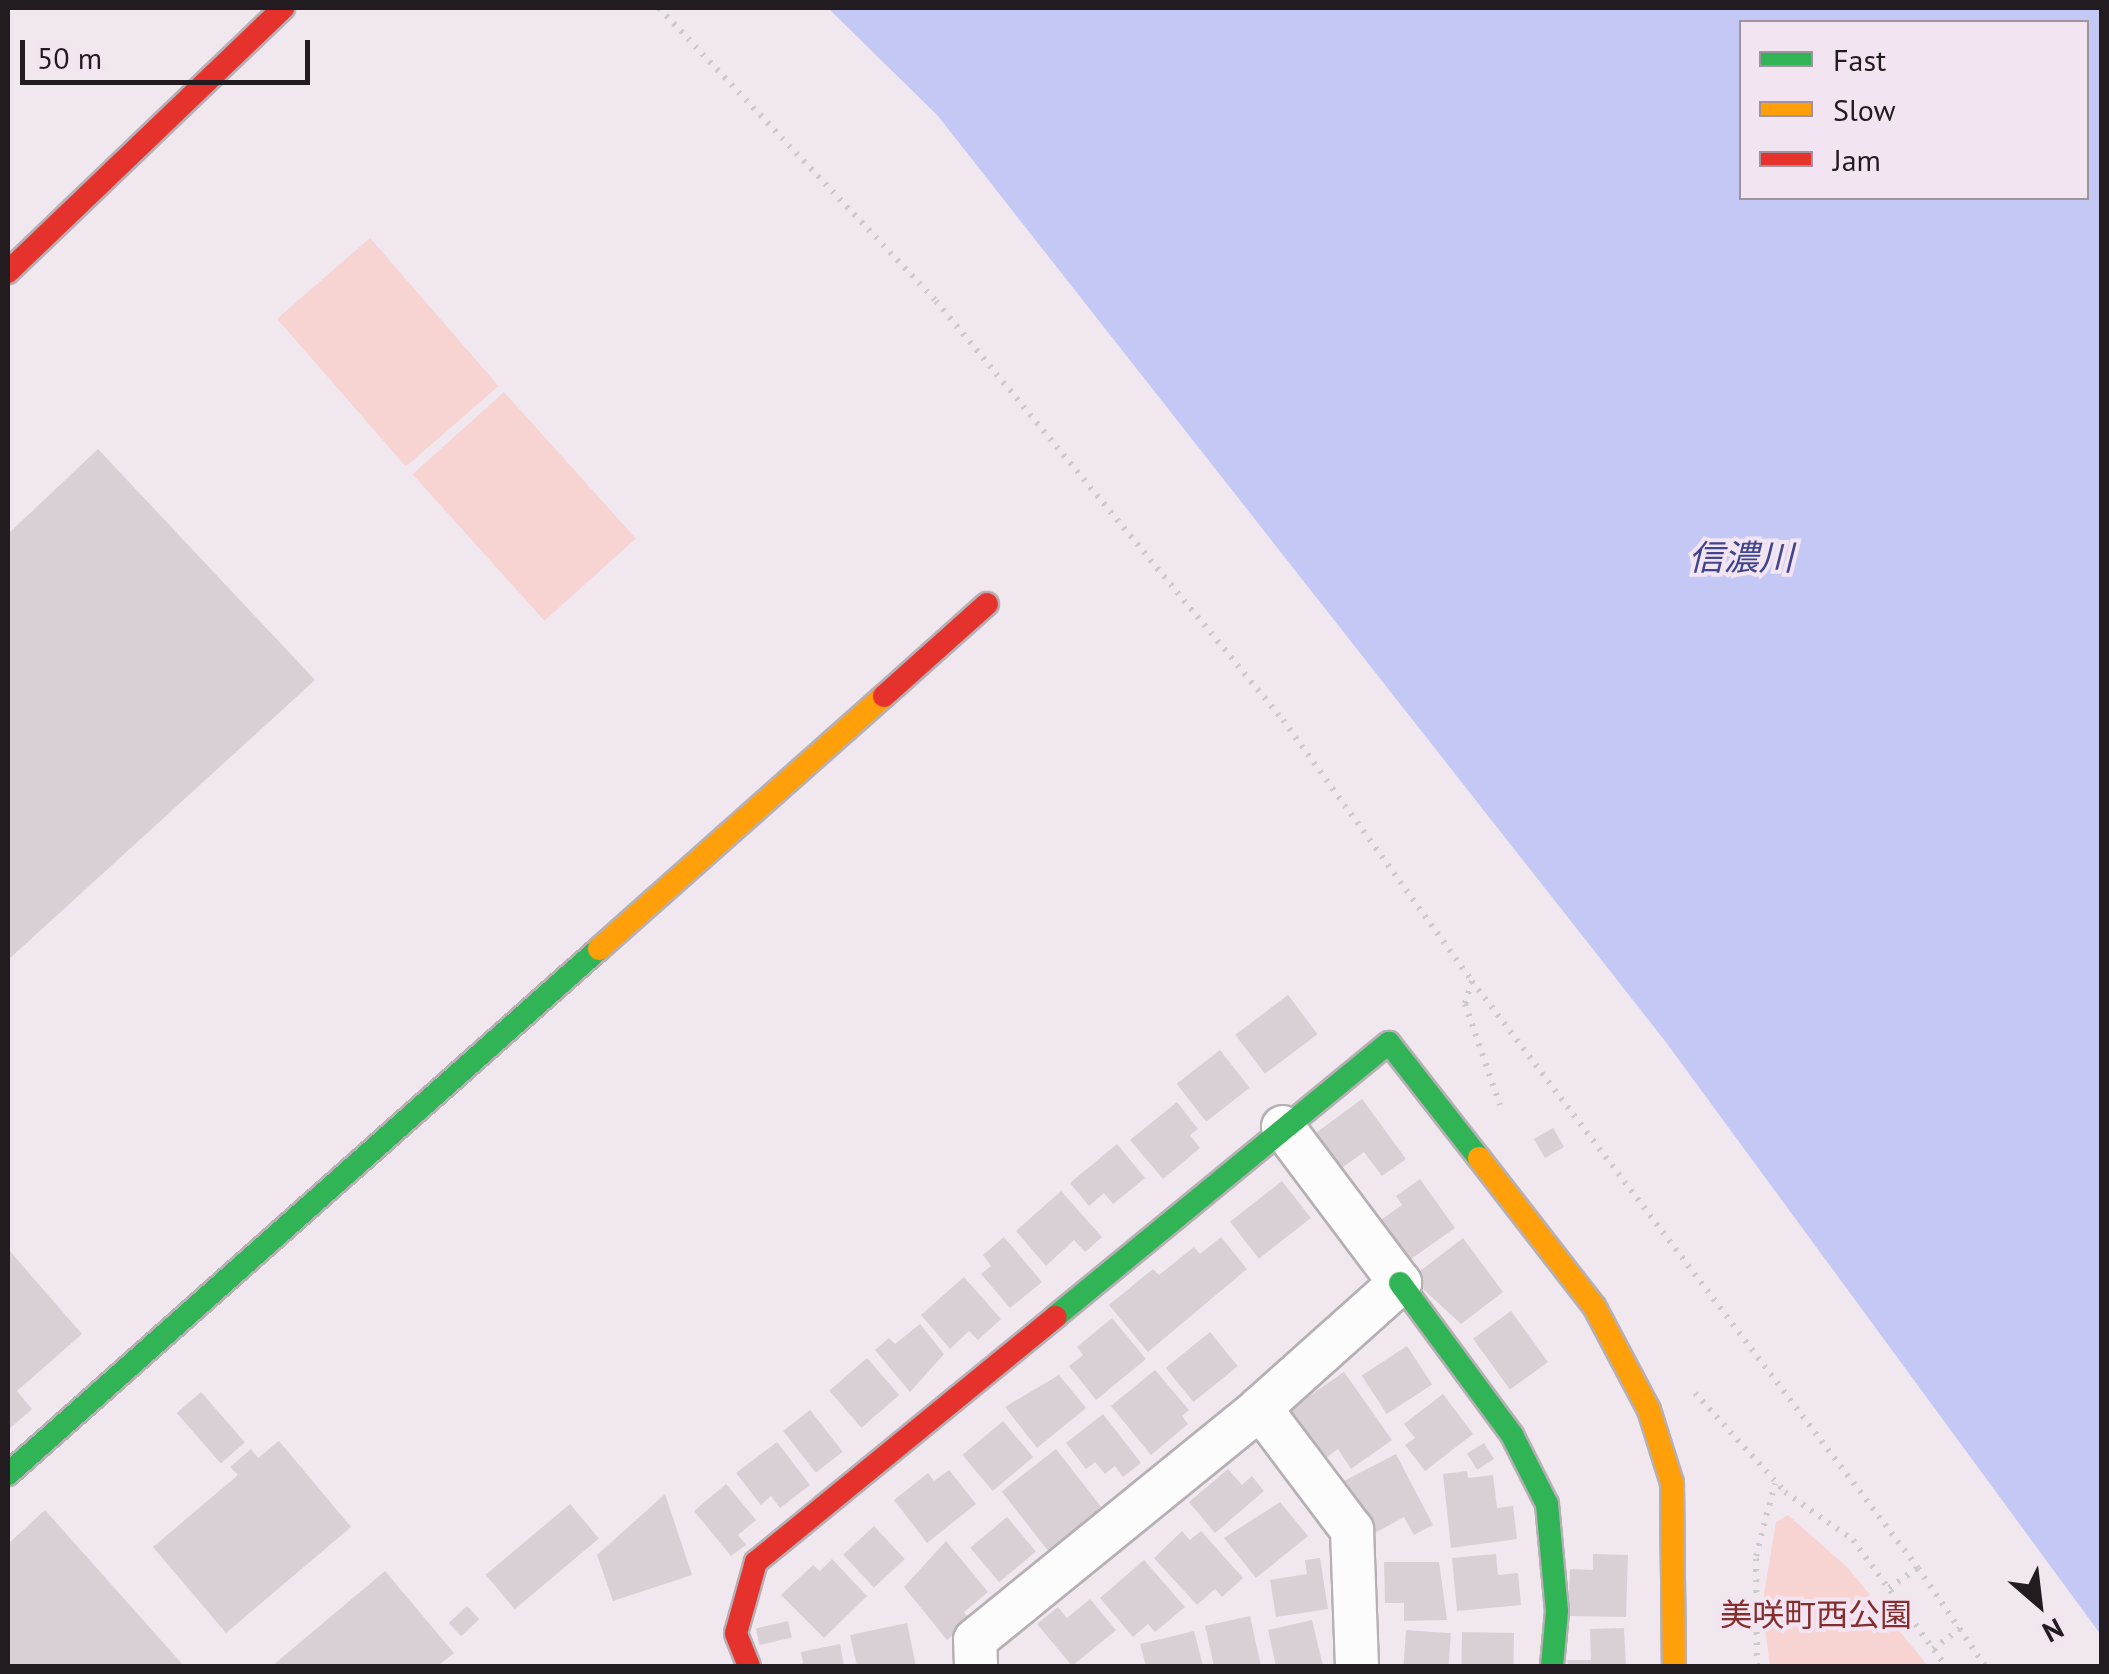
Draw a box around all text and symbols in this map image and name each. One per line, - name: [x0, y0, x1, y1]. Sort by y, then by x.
- scale bar: [25, 20, 315, 82]
- legend: [1739, 20, 2089, 200]
- text: 50 m: [37, 38, 102, 77]
- text: Fast: [1833, 40, 1886, 79]
- text: Slow: [1833, 90, 1896, 129]
- text: Jam: [1833, 140, 1881, 179]
- water label: 信濃川: [1689, 536, 1793, 578]
- north arrow: [1989, 1554, 2089, 1654]
- park label: 美咲町西公園: [1720, 1595, 1912, 1633]
- text: N: [2037, 1610, 2070, 1652]

